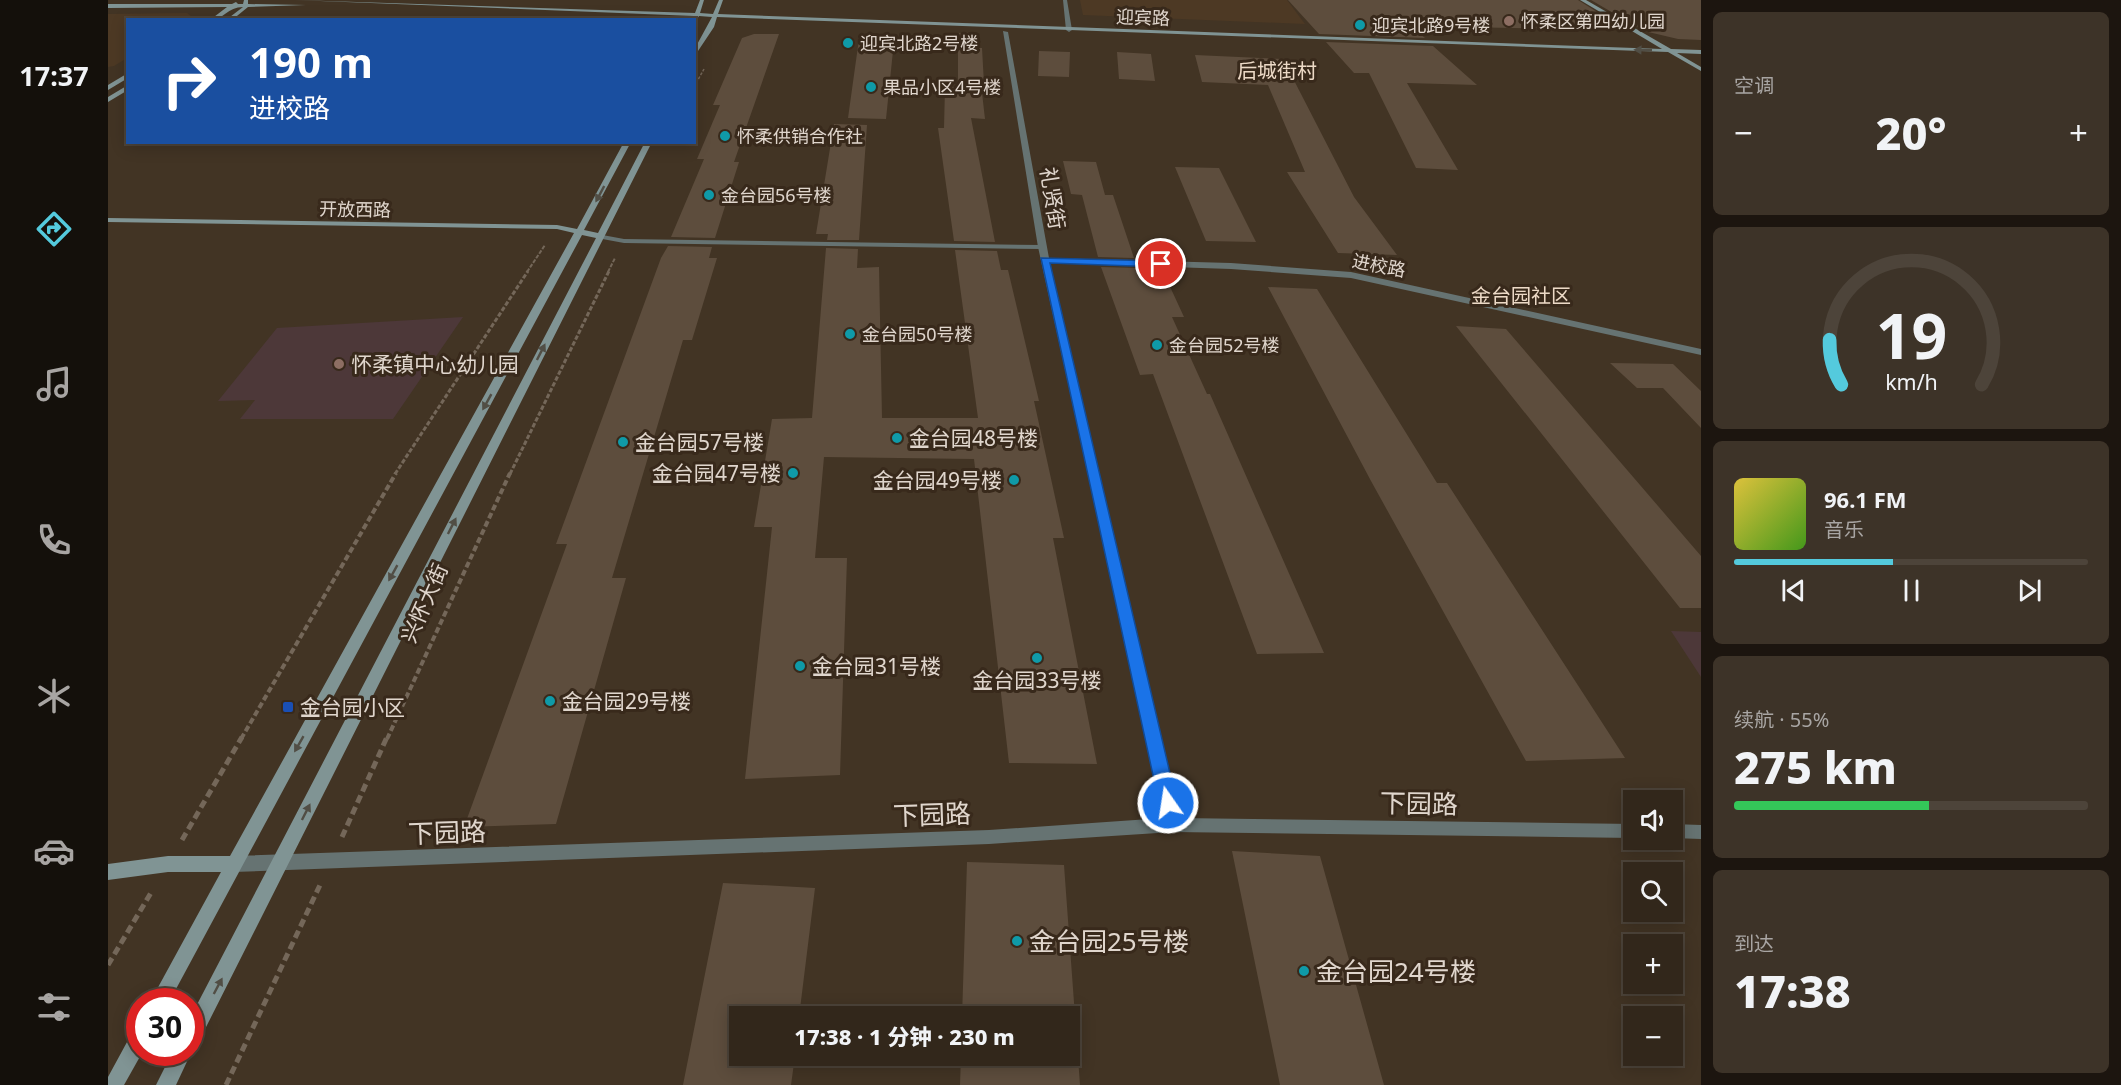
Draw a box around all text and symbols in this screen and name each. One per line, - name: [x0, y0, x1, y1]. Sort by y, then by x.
- street label: 迎宾路: [1116, 4, 1170, 30]
- place label: 怀柔区第四幼儿园: [1521, 9, 1665, 33]
- place label: 迎宾北路9号楼: [1372, 13, 1490, 37]
- marker: 怀柔区第四幼儿园: [1502, 14, 1516, 28]
- marker: 迎宾北路9号楼: [1353, 18, 1367, 32]
- place label: 迎宾北路2号楼: [860, 31, 978, 55]
- text: 190 m: [249, 33, 373, 90]
- marker: 迎宾北路2号楼: [841, 36, 855, 50]
- icon: right: [150, 42, 228, 120]
- one-way arrow: [1633, 45, 1652, 55]
- text: 17:37: [19, 57, 89, 94]
- district label: 后城街村: [1237, 57, 1317, 84]
- text: 空调: [1734, 72, 1774, 99]
- place label: 果品小区4号楼: [883, 75, 1001, 99]
- marker: 果品小区4号楼: [864, 80, 878, 94]
- text: 进校路: [249, 89, 330, 126]
- text: 20°: [1875, 102, 1947, 163]
- text: −: [1734, 110, 1753, 155]
- text: +: [2069, 110, 2088, 155]
- place label: 怀柔供销合作社: [737, 124, 863, 148]
- marker: 怀柔供销合作社: [718, 129, 732, 143]
- street label: 礼贤街: [1034, 165, 1072, 231]
- place label: 金台园56号楼: [721, 183, 832, 207]
- one-way arrow: [595, 185, 605, 202]
- marker: 金台园56号楼: [702, 188, 716, 202]
- street label: 开放西路: [319, 196, 391, 222]
- icon: directions: [33, 208, 75, 250]
- pin: [1135, 238, 1186, 289]
- icon: arrive: [1144, 247, 1177, 280]
- street label: 进校路: [1350, 248, 1408, 282]
- district label: 金台园社区: [1471, 282, 1571, 309]
- text: 19: [1875, 292, 1947, 377]
- place label: 金台园50号楼: [862, 322, 973, 346]
- marker: 金台园50号楼: [843, 327, 857, 341]
- place label: 金台园52号楼: [1169, 333, 1280, 357]
- marker: 金台园52号楼: [1150, 338, 1164, 352]
- one-way arrow: [536, 344, 545, 361]
- place label: 怀柔镇中心幼儿园: [351, 350, 519, 378]
- marker: 怀柔镇中心幼儿园: [332, 357, 346, 371]
- icon: music: [33, 363, 75, 405]
- text: km/h: [1885, 367, 1937, 396]
- one-way arrow: [482, 394, 492, 411]
- place label: 金台园48号楼: [909, 424, 1038, 452]
- place label: 金台园57号楼: [635, 428, 764, 456]
- marker: 金台园48号楼: [890, 431, 904, 445]
- marker: 金台园57号楼: [616, 435, 630, 449]
- place label: 金台园47号楼: [652, 459, 781, 487]
- marker: 金台园47号楼: [786, 466, 800, 480]
- place label: 金台园49号楼: [873, 466, 1002, 494]
- marker: 金台园49号楼: [1007, 473, 1021, 487]
- text: 96.1 FM: [1824, 484, 1906, 514]
- text: 音乐: [1824, 516, 1864, 543]
- one-way arrow: [447, 517, 457, 534]
- icon: phone: [33, 519, 75, 561]
- street label: 兴怀大街: [394, 559, 454, 647]
- one-way arrow: [388, 565, 398, 582]
- icon: previous: [1777, 574, 1810, 607]
- icon: pause: [1895, 574, 1928, 607]
- icon: next: [2013, 574, 2046, 607]
- marker: 金台园33号楼: [1030, 651, 1044, 665]
- place label: 金台园31号楼: [812, 652, 941, 680]
- marker: 金台园31号楼: [793, 659, 807, 673]
- place label: 金台园33号楼: [972, 666, 1102, 694]
- icon: climate: [33, 675, 75, 717]
- place label: 金台园29号楼: [562, 687, 691, 715]
- place label: 金台园小区: [300, 693, 405, 721]
- marker: 金台园29号楼: [543, 694, 557, 708]
- marker: 金台园小区: [281, 700, 295, 714]
- text: 续航 · 55%: [1734, 706, 1829, 733]
- one-way arrow: [294, 736, 304, 753]
- text: 275 km: [1734, 736, 1897, 797]
- position arrow: [1136, 771, 1200, 835]
- street label: 下园路: [1380, 784, 1458, 822]
- map controls: [1623, 790, 1683, 1066]
- button: sound: [1623, 790, 1683, 850]
- street label: 下园路: [892, 795, 972, 833]
- one-way arrow: [301, 803, 310, 820]
- street label: 下园路: [407, 813, 487, 851]
- icon: car: [33, 830, 75, 872]
- button: search: [1623, 862, 1683, 922]
- place label: 金台园25号楼: [1029, 923, 1189, 959]
- text: 到达: [1734, 930, 1774, 957]
- marker: 金台园25号楼: [1010, 934, 1024, 948]
- button: +: [1623, 934, 1683, 994]
- place label: 金台园24号楼: [1316, 953, 1476, 989]
- text: 17:38: [1734, 960, 1851, 1021]
- marker: 金台园24号楼: [1297, 964, 1311, 978]
- one-way arrow: [213, 977, 222, 994]
- icon: filters: [33, 986, 75, 1028]
- speed limit sign: 30: [126, 988, 204, 1066]
- button: −: [1623, 1006, 1683, 1066]
- text: 17:38 · 1 分钟 · 230 m: [794, 1021, 1015, 1051]

